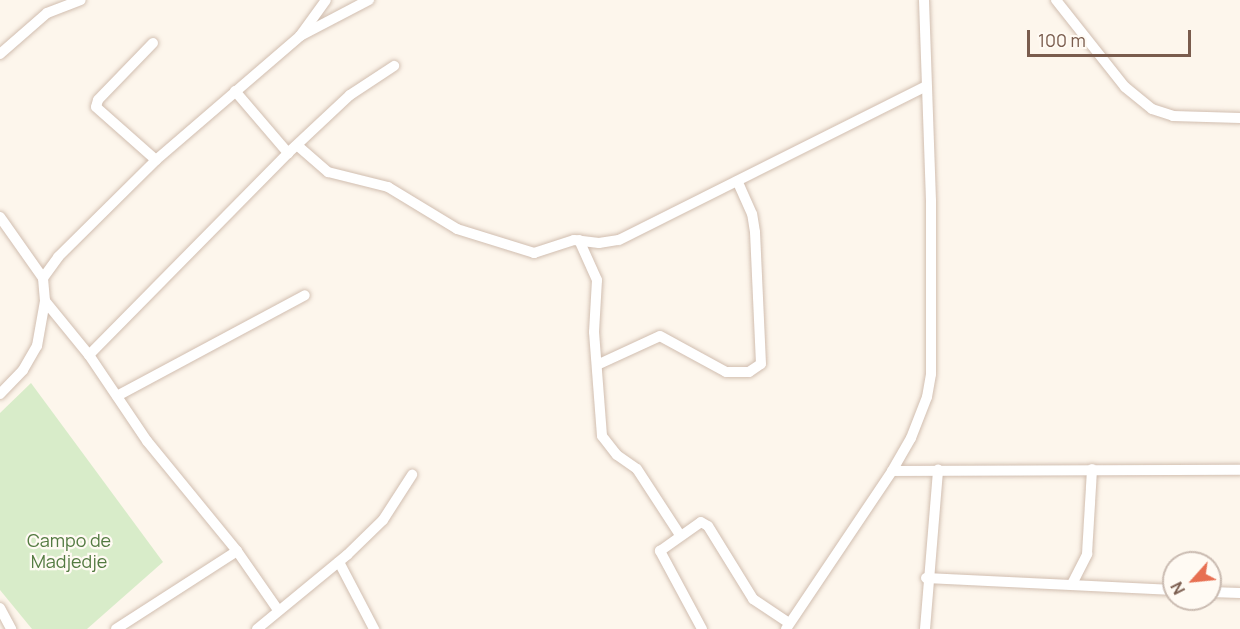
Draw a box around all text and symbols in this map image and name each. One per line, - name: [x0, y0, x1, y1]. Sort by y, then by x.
- scale bar: [1030, 18, 1194, 56]
- text: 100 m: [1038, 28, 1086, 52]
- park label: Campo de Madjedje: [27, 530, 111, 572]
- north arrow: [1162, 551, 1222, 611]
- text: N: [1165, 578, 1190, 598]

